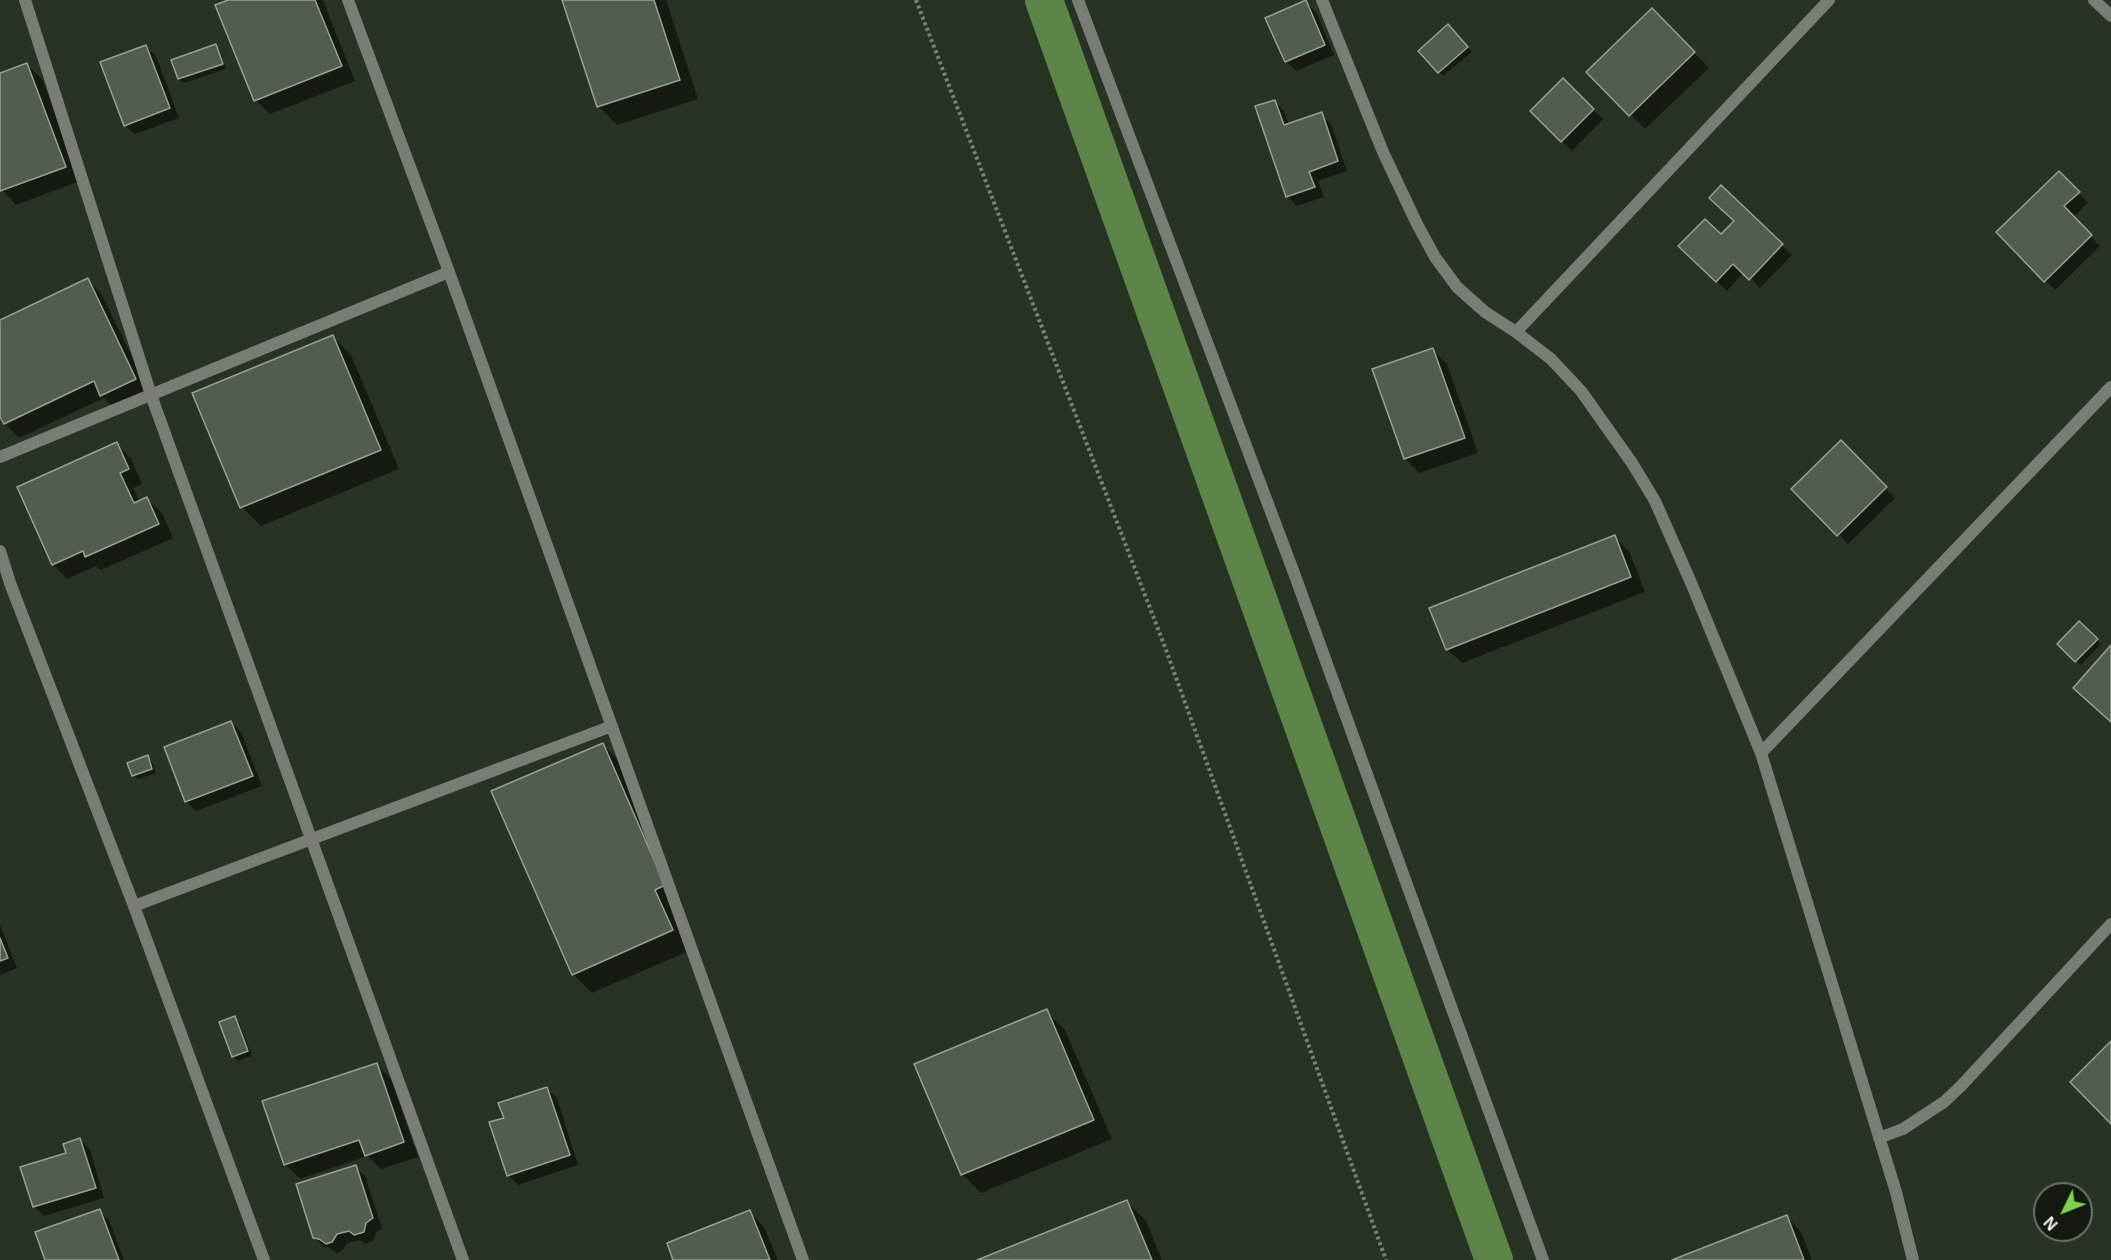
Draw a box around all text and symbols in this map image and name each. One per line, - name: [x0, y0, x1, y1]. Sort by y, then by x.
- north arrow: [2033, 1182, 2093, 1242]
- text: N: [2041, 1213, 2061, 1233]

